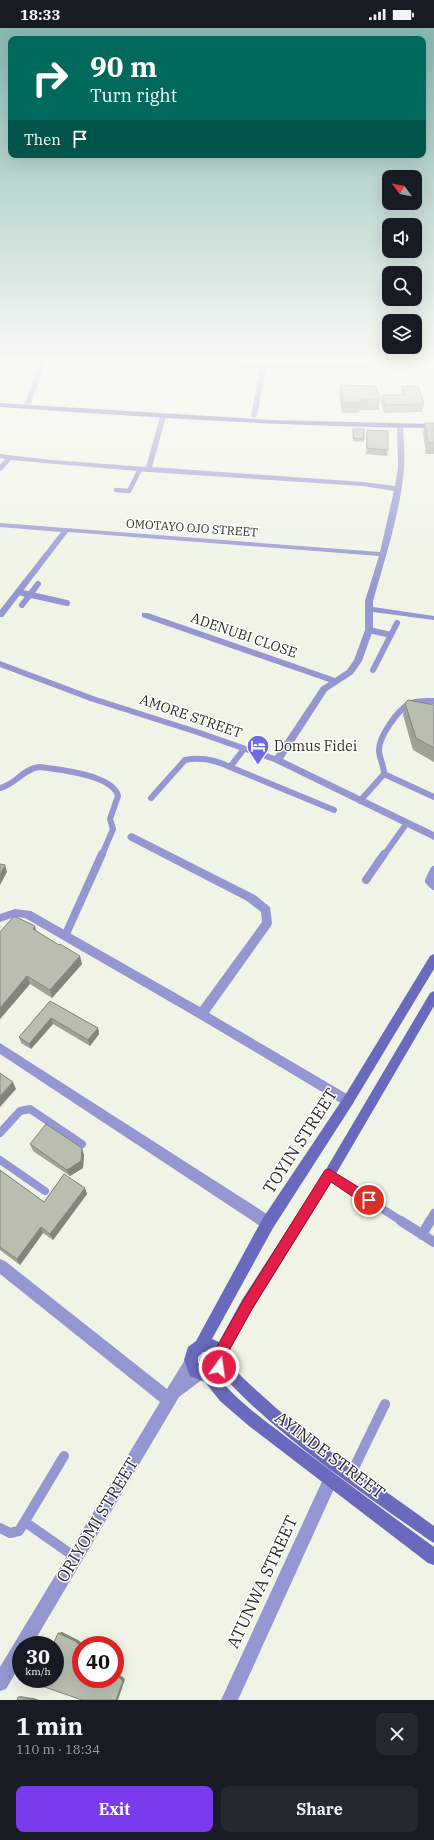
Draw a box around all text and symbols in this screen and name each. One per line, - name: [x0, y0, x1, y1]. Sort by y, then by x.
- text: 18:33: [20, 5, 61, 24]
- text: 90 m: [90, 48, 157, 85]
- icon: right: [24, 52, 76, 104]
- text: Turn right: [90, 84, 177, 107]
- icon: arrive: [69, 128, 91, 150]
- text: Then: [24, 130, 61, 149]
- north arrow: [382, 170, 422, 210]
- map controls: [382, 170, 422, 354]
- button: sound: [382, 218, 422, 258]
- button: search: [382, 266, 422, 306]
- button: layers: [382, 314, 422, 354]
- street label: OMOTAYO OJO STREET: [126, 515, 259, 540]
- street label: ADENUBI CLOSE: [188, 608, 300, 662]
- street label: AMORE STREET: [137, 690, 245, 742]
- hotel icon: Domus Fidei: [245, 733, 271, 766]
- place label: Domus Fidei: [274, 737, 357, 755]
- street label: TOYIN STREET: [258, 1084, 342, 1198]
- pin: [352, 1183, 386, 1217]
- icon: arrive: [358, 1189, 380, 1211]
- position arrow: [198, 1346, 240, 1388]
- street label: AYINDE STREET: [270, 1406, 390, 1504]
- street label: ORIYOMI STREET: [51, 1454, 143, 1586]
- street label: ATUNWA STREET: [222, 1512, 302, 1652]
- speed limit sign: 40: [72, 1636, 124, 1688]
- text: 30: [26, 1643, 50, 1670]
- text: km/h: [25, 1665, 51, 1678]
- text: 1 min: [16, 1710, 83, 1742]
- button: close: [376, 1713, 418, 1755]
- text: 110 m · 18:34: [16, 1741, 100, 1758]
- button: Exit: [16, 1786, 213, 1832]
- button: Share: [221, 1786, 418, 1832]

